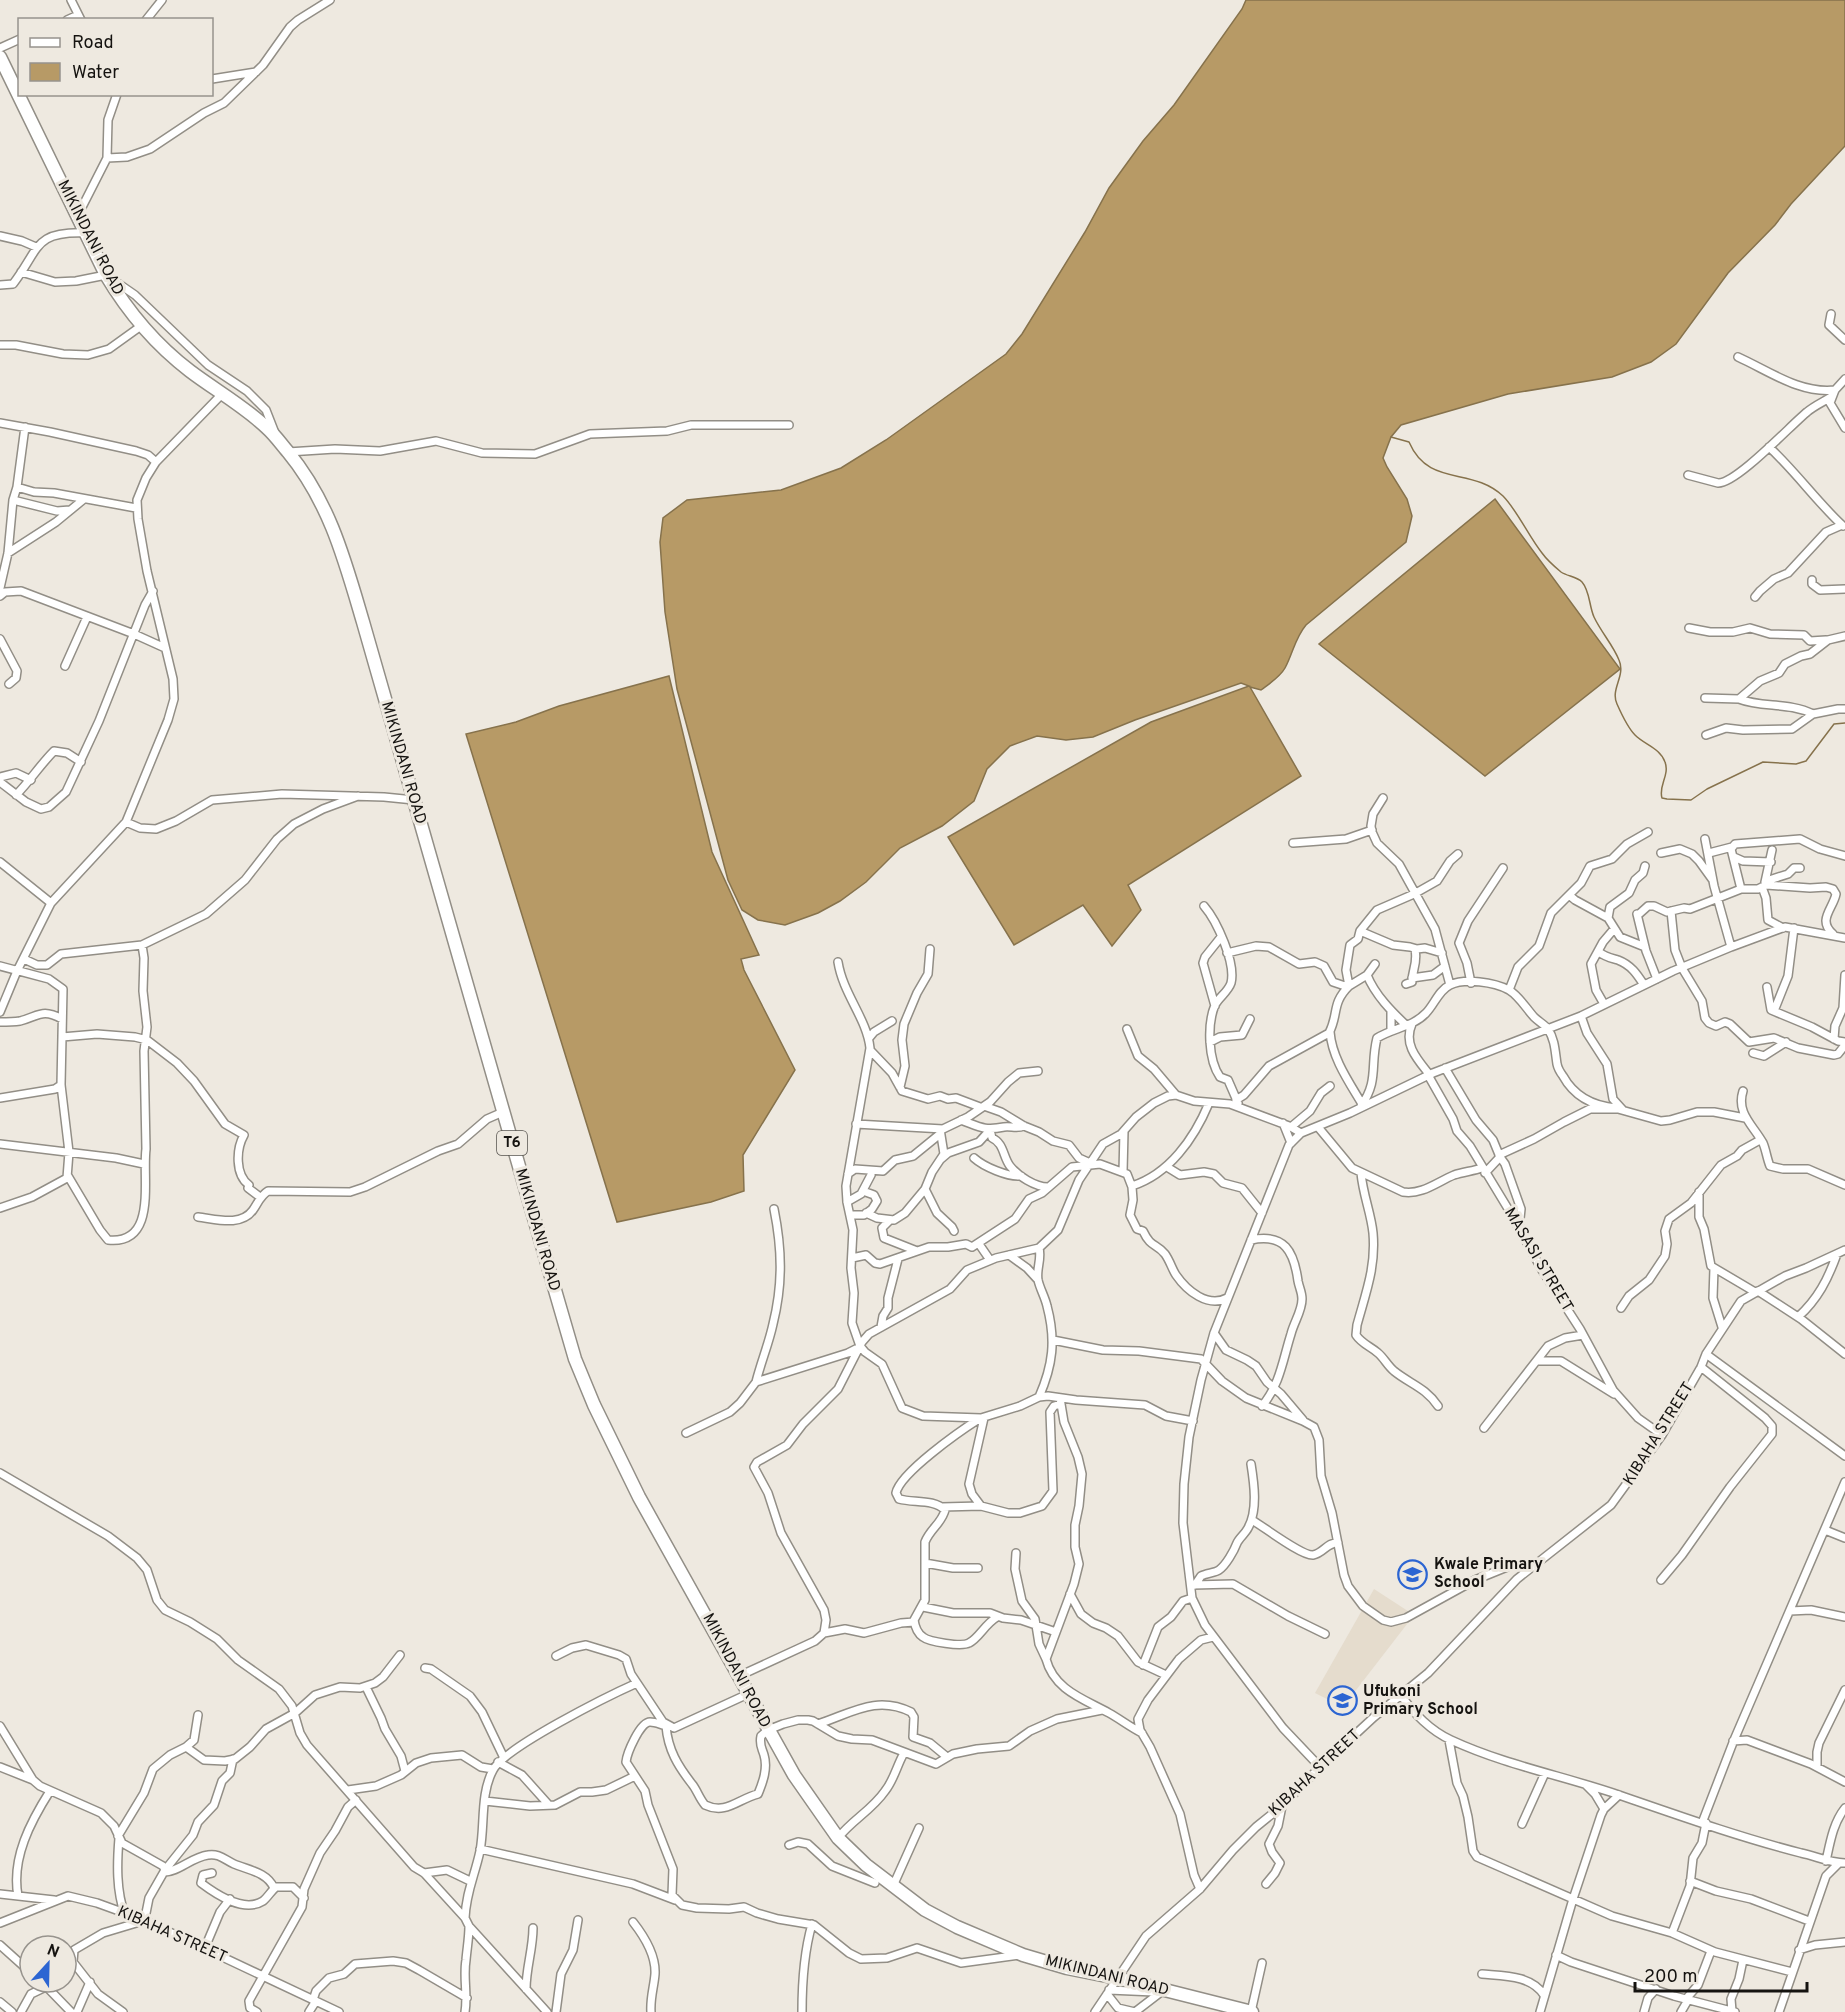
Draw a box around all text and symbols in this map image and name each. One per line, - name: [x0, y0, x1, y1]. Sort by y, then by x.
- legend: [18, 18, 213, 96]
- text: Road: [72, 32, 114, 55]
- text: Water: [72, 62, 119, 85]
- street label: MIKINDANI ROAD: [52, 177, 128, 299]
- street label: MIKINDANI ROAD: [376, 699, 430, 827]
- road number: T6: [497, 1131, 527, 1155]
- street label: MIKINDANI ROAD: [510, 1166, 564, 1294]
- street label: MASASI STREET: [1499, 1204, 1577, 1316]
- street label: KIBAHA STREET: [1619, 1379, 1699, 1489]
- place label: Kwale Primary School: [1434, 1555, 1543, 1593]
- school or university icon: Kwale Primary School: [1397, 1558, 1429, 1590]
- street label: MIKINDANI ROAD: [697, 1610, 775, 1732]
- place label: Ufukoni Primary School: [1363, 1682, 1478, 1720]
- school or university icon: Ufukoni Primary School: [1326, 1685, 1358, 1717]
- street label: KIBAHA STREET: [1265, 1725, 1365, 1821]
- street label: KIBAHA STREET: [114, 1902, 230, 1968]
- north arrow: [18, 1934, 78, 1994]
- text: N: [44, 1941, 62, 1963]
- street label: MIKINDANI ROAD: [1043, 1951, 1171, 2001]
- scale bar: [1635, 1955, 1808, 1993]
- text: 200 m: [1644, 1966, 1697, 1989]

